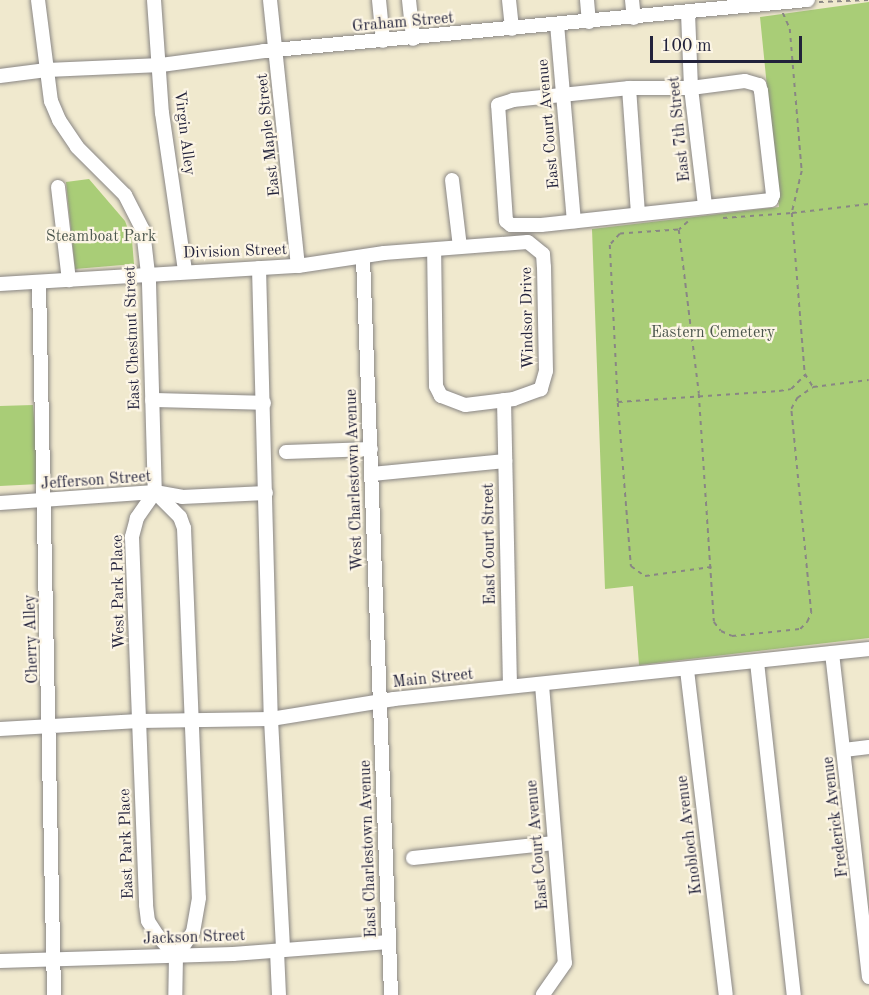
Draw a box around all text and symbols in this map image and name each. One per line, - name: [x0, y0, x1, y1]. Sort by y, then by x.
- street label: Graham Street: [351, 9, 455, 37]
- scale bar: [653, 24, 804, 62]
- text: 100 m: [661, 37, 712, 55]
- street label: East Court Avenue: [534, 58, 564, 190]
- street label: East Maple Street: [253, 72, 285, 198]
- street label: East 7th Street: [665, 75, 695, 183]
- street label: Virgin Alley: [169, 89, 199, 177]
- park label: Steamboat Park: [46, 227, 156, 247]
- street label: Division Street: [183, 241, 287, 263]
- street label: East Chestnut Street: [121, 265, 145, 411]
- street label: Windsor Drive: [518, 267, 538, 369]
- park label: Eastern Cemetery: [651, 323, 775, 343]
- street label: West Charlestown Avenue: [342, 389, 368, 571]
- street label: Jefferson Street: [40, 468, 152, 494]
- street label: East Court Street: [479, 483, 501, 605]
- street label: West Park Place: [108, 534, 130, 650]
- street label: Cherry Alley: [21, 594, 43, 684]
- street label: Main Street: [392, 665, 474, 693]
- street label: Frederick Avenue: [819, 755, 853, 879]
- street label: East Charlestown Avenue: [356, 760, 382, 938]
- street label: Knobloch Avenue: [673, 774, 707, 896]
- street label: East Court Avenue: [523, 779, 553, 911]
- street label: East Park Place: [115, 788, 139, 900]
- street label: Jackson Street: [143, 927, 245, 949]

